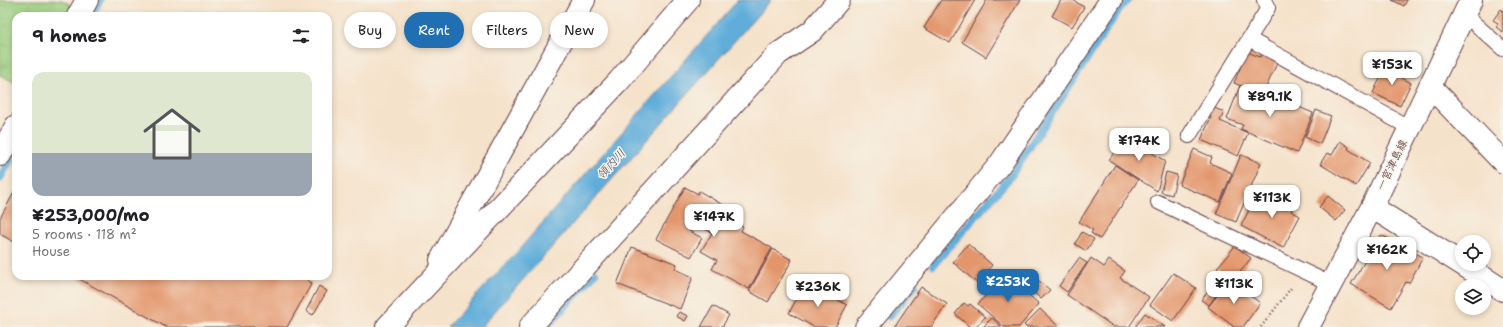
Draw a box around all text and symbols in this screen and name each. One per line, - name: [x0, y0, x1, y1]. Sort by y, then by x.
- chip: Buy: [344, 12, 396, 48]
- chip: Rent: [404, 12, 464, 48]
- chip: Filters: [472, 12, 542, 48]
- chip: New: [550, 12, 608, 48]
- text: 9 homes: [32, 25, 107, 47]
- icon: filters: [290, 25, 312, 47]
- pin: ¥153K: [1364, 52, 1420, 86]
- text: ¥153K: [1372, 56, 1412, 73]
- pin: ¥89.1K: [1237, 84, 1303, 118]
- text: ¥89.1K: [1248, 88, 1292, 105]
- icon: home: [136, 98, 208, 170]
- pin: ¥174K: [1111, 128, 1167, 162]
- text: ¥174K: [1118, 132, 1160, 149]
- street label: 一宮津島線: [1373, 137, 1411, 193]
- water label: 領内川: [593, 145, 629, 183]
- pin: ¥113K: [1244, 185, 1300, 219]
- text: ¥113K: [1253, 189, 1291, 206]
- text: ¥253,000/mo: [32, 204, 150, 226]
- pin: ¥147K: [686, 204, 742, 238]
- text: ¥147K: [694, 208, 735, 225]
- text: 5 rooms · 118 m²: [32, 226, 137, 243]
- map controls: [1455, 235, 1491, 315]
- button: locate: [1455, 235, 1491, 271]
- pin: ¥162K: [1359, 237, 1415, 271]
- text: ¥162K: [1366, 241, 1408, 258]
- text: House: [32, 243, 70, 260]
- pin: ¥253K: [980, 269, 1036, 303]
- pin: ¥113K: [1206, 271, 1262, 305]
- text: ¥253K: [986, 273, 1030, 290]
- pin: ¥236K: [790, 274, 846, 308]
- text: ¥113K: [1215, 275, 1253, 292]
- text: ¥236K: [795, 278, 841, 295]
- button: layers: [1455, 279, 1491, 315]

